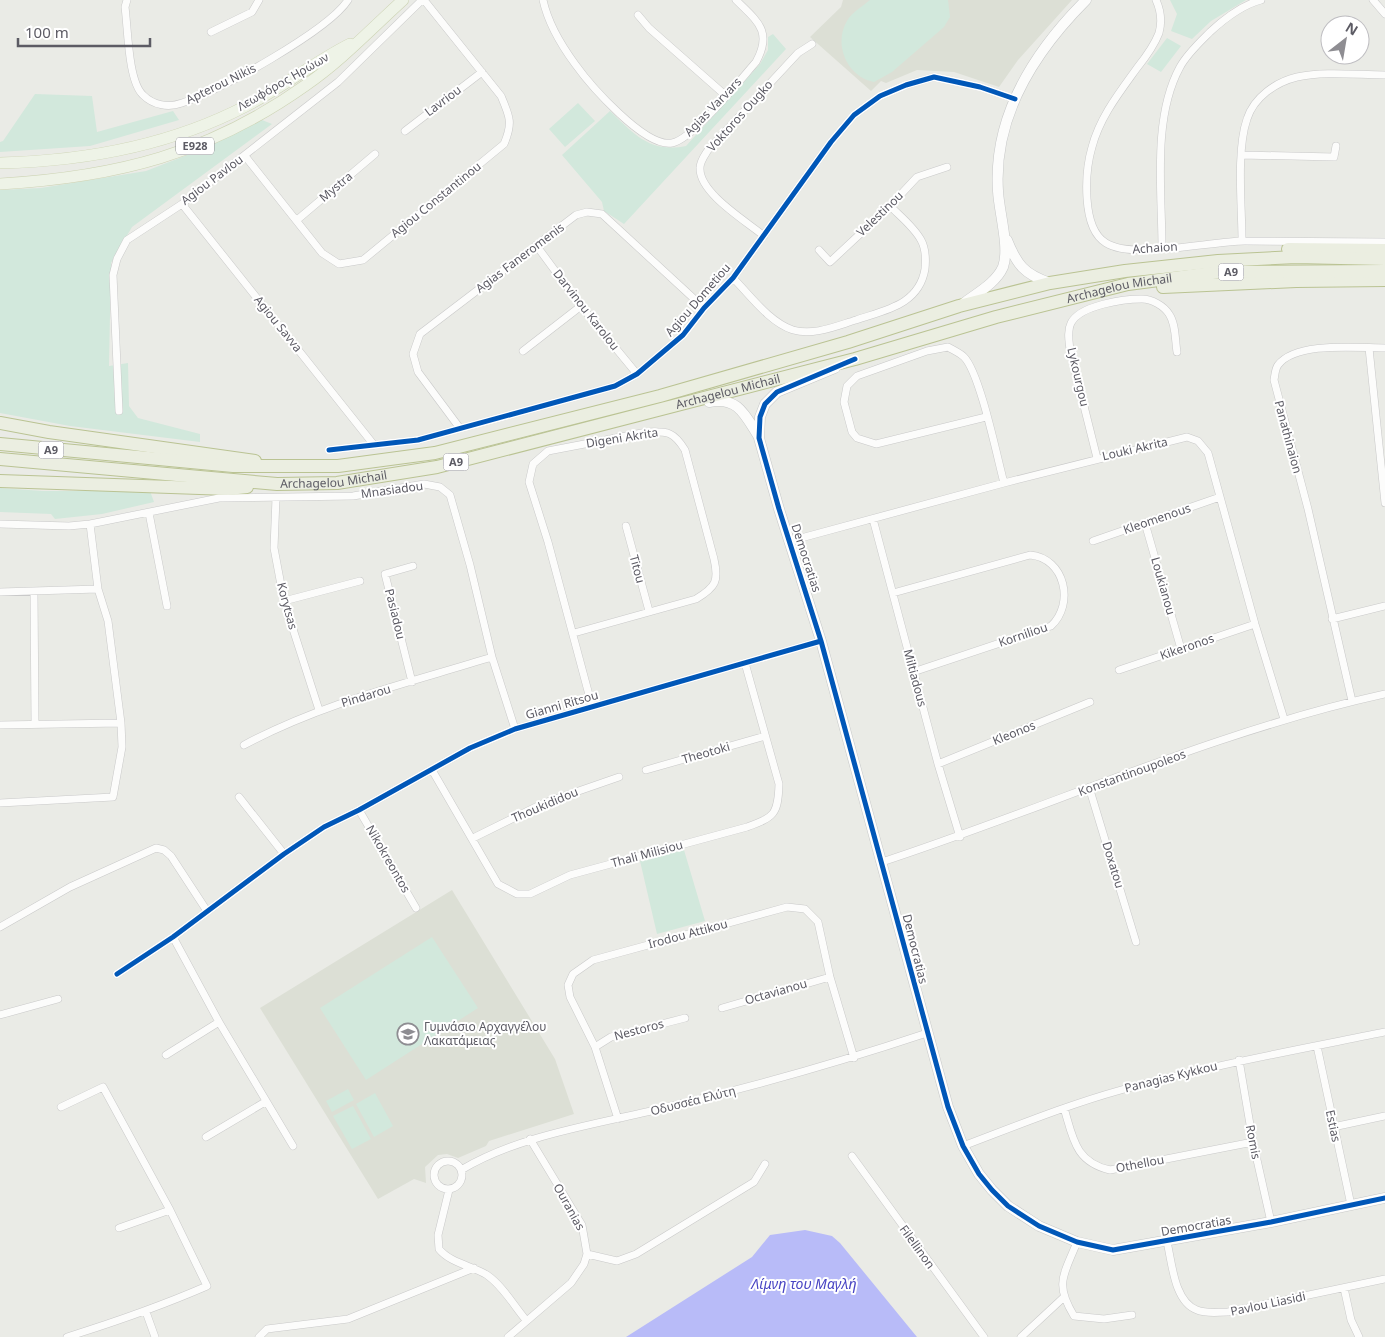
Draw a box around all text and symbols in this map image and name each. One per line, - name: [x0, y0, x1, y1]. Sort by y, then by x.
- scale bar: [18, 15, 150, 47]
- north arrow: [1320, 15, 1370, 65]
- text: N: [1342, 17, 1362, 40]
- text: 100 m: [25, 22, 69, 42]
- street label: Λεωφόρος Ηρώων: [234, 48, 332, 115]
- street label: Apterou Nikis: [183, 59, 259, 108]
- street label: Agias Varvars: [680, 73, 745, 140]
- street label: Voktoros Ougko: [703, 76, 776, 155]
- street label: Lavriou: [421, 81, 465, 120]
- road number: E928: [176, 138, 214, 154]
- street label: Agiou Pavlou: [177, 151, 246, 209]
- street label: Agiou Constantinou: [387, 158, 485, 241]
- street label: Mystra: [315, 168, 356, 206]
- street label: Velestinou: [853, 187, 907, 240]
- street label: Agias Faneromenis: [472, 218, 568, 297]
- street label: Achaion: [1132, 237, 1178, 258]
- street label: Agiou Dometiou: [661, 259, 734, 340]
- road number: A9: [1218, 264, 1244, 280]
- street label: Darvinou Karolou: [549, 266, 623, 354]
- street label: Archagelou Michail: [1065, 269, 1173, 307]
- street label: Agiou Savva: [250, 292, 306, 356]
- street label: Lykourgou: [1063, 346, 1094, 408]
- street label: Archagelou Michail: [674, 370, 782, 413]
- street label: Panathinaion: [1271, 398, 1306, 475]
- street label: Digeni Akrita: [585, 423, 659, 452]
- street label: Louki Akrita: [1100, 433, 1169, 464]
- road number: A9: [38, 442, 64, 458]
- road number: A9: [444, 454, 468, 471]
- street label: Archagelou Michail: [280, 466, 388, 492]
- street label: Mnasiadou: [360, 477, 424, 502]
- street label: Kleomenous: [1121, 499, 1193, 538]
- street label: Democratias: [787, 521, 826, 595]
- street label: Titou: [626, 553, 649, 585]
- street label: Loukianou: [1147, 555, 1180, 617]
- street label: Korytsas: [273, 580, 302, 632]
- street label: Pasiadou: [381, 587, 410, 641]
- street label: Korniliou: [996, 618, 1050, 651]
- street label: Kikeronos: [1158, 629, 1216, 664]
- street label: Miltiadous: [900, 647, 931, 709]
- street label: Pindarou: [339, 680, 393, 711]
- street label: Gianni Ritsou: [524, 686, 600, 723]
- street label: Kleonos: [990, 716, 1038, 749]
- street label: Theotoki: [680, 738, 732, 767]
- street label: Konstantinoupoleos: [1076, 745, 1188, 800]
- street label: Thoukididou: [509, 783, 581, 826]
- street label: Nikokreontos: [362, 822, 415, 896]
- street label: Thali Milisiou: [609, 836, 685, 871]
- street label: Doxatou: [1098, 839, 1129, 890]
- street label: Democratias: [899, 912, 932, 986]
- street label: Irodou Attikou: [646, 915, 730, 952]
- street label: Octavianou: [743, 974, 809, 1009]
- street label: Nestoros: [612, 1015, 666, 1044]
- place label: Γυμνάσιο Αρχαγγέλου Λακατάμειας: [424, 1018, 546, 1049]
- school or university icon: Γυμνάσιο Αρχαγγέλου Λακατάμειας: [396, 1022, 420, 1046]
- street label: Panagias Kykkou: [1123, 1057, 1219, 1096]
- street label: Οδυσσέα Ελύτη: [649, 1082, 737, 1119]
- street label: Estias: [1322, 1108, 1345, 1144]
- street label: Romis: [1242, 1123, 1265, 1161]
- street label: Othellou: [1114, 1151, 1165, 1177]
- street label: Ouranias: [550, 1180, 589, 1233]
- street label: Democratias: [1159, 1211, 1233, 1240]
- street label: Filellinon: [896, 1221, 939, 1272]
- water label: Λίμνη του Μαγλή: [750, 1274, 857, 1293]
- street label: Pavlou Liasidi: [1229, 1287, 1307, 1320]

